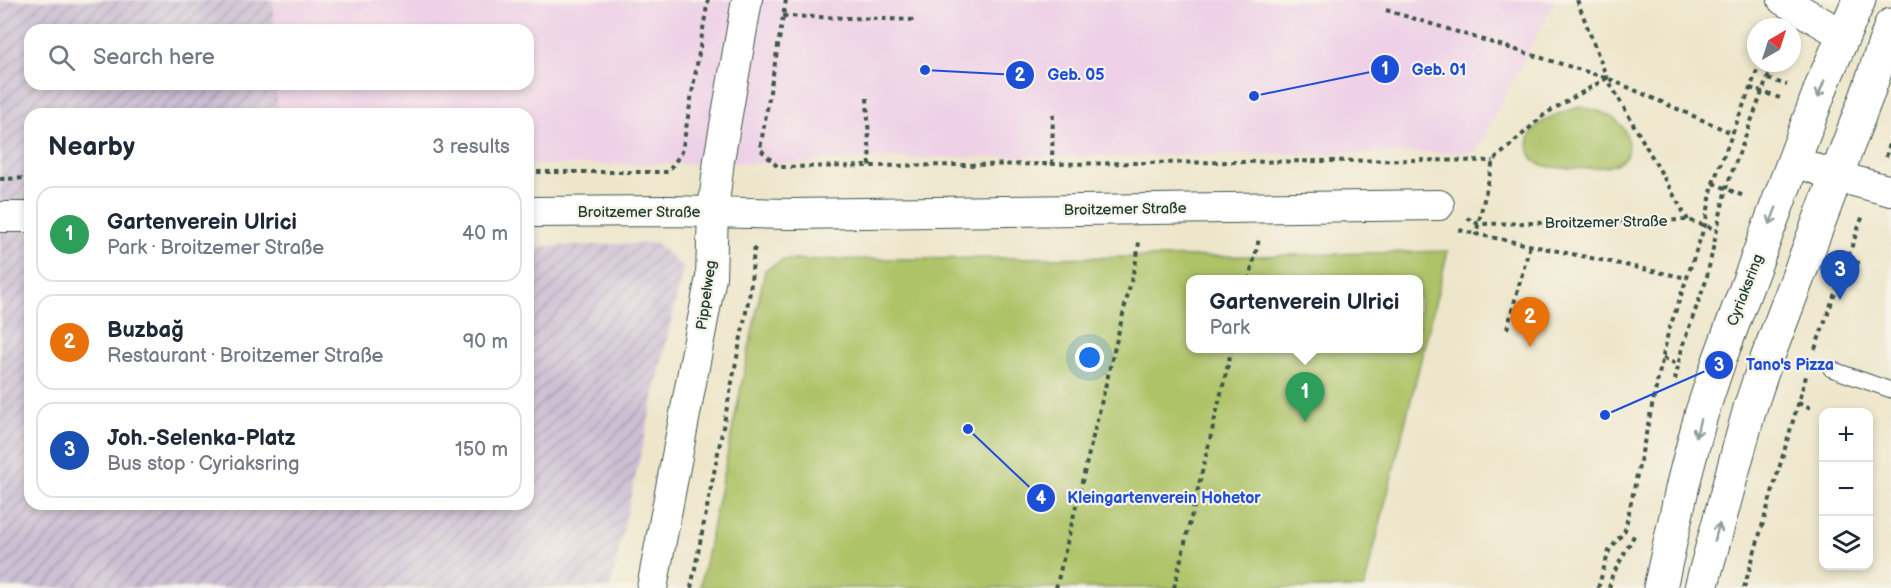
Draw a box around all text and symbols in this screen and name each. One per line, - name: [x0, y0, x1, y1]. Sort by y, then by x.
- north arrow: [1747, 18, 1801, 72]
- search box: [24, 24, 534, 90]
- icon: search: [45, 41, 78, 74]
- text: Search here: [93, 44, 215, 71]
- callout: Geb. 01: [1370, 52, 1478, 86]
- callout: Geb. 05: [1005, 58, 1116, 92]
- text: 1: [1381, 59, 1389, 80]
- text: Geb. 01: [1412, 61, 1466, 80]
- text: 2: [1015, 65, 1026, 86]
- text: Geb. 05: [1048, 66, 1104, 85]
- one-way arrow: [1815, 79, 1826, 98]
- text: Nearby: [48, 132, 135, 163]
- text: 3 results: [432, 135, 510, 159]
- street label: Broitzemer Straße: [1063, 199, 1187, 220]
- street label: Broitzemer Straße: [578, 203, 701, 222]
- one-way arrow: [1767, 206, 1778, 225]
- text: Gartenverein Ulrici: [107, 209, 297, 236]
- street label: Broitzemer Straße: [1544, 212, 1668, 233]
- text: 1: [65, 222, 74, 246]
- text: 40 m: [462, 222, 508, 246]
- text: Park · Broitzemer Straße: [107, 236, 324, 260]
- pin: 3: [1820, 250, 1860, 300]
- street label: Cyriaksring: [1723, 251, 1768, 329]
- street label: Pippelweg: [692, 259, 721, 331]
- popup: [1186, 275, 1423, 353]
- text: Gartenverein Ulrici: [1210, 289, 1399, 316]
- pin: 2: [1510, 298, 1550, 347]
- text: Park: [1210, 316, 1250, 340]
- text: Buzbağ: [107, 317, 184, 344]
- text: 2: [64, 330, 75, 354]
- text: 90 m: [463, 330, 508, 354]
- your location: [1075, 343, 1104, 372]
- text: Restaurant · Broitzemer Straße: [107, 344, 383, 368]
- callout: Tano's Pizza: [1704, 348, 1846, 382]
- text: 3: [1714, 355, 1724, 376]
- text: Tano's Pizza: [1746, 356, 1834, 375]
- pin: 1: [1286, 372, 1324, 422]
- map controls: [1819, 408, 1873, 570]
- button: +: [1819, 408, 1873, 462]
- one-way arrow: [1692, 418, 1703, 437]
- text: Joh.-Selenka-Platz: [107, 425, 296, 452]
- text: 3: [64, 438, 75, 462]
- text: 150 m: [455, 438, 508, 462]
- text: Bus stop · Cyriaksring: [107, 452, 299, 476]
- button: −: [1819, 462, 1873, 516]
- callout: Kleingartenverein Hohetor: [1026, 481, 1273, 515]
- text: 4: [1036, 488, 1047, 509]
- text: Kleingartenverein Hohetor: [1067, 489, 1261, 508]
- button: layers: [1819, 516, 1873, 570]
- one-way arrow: [1711, 522, 1723, 541]

